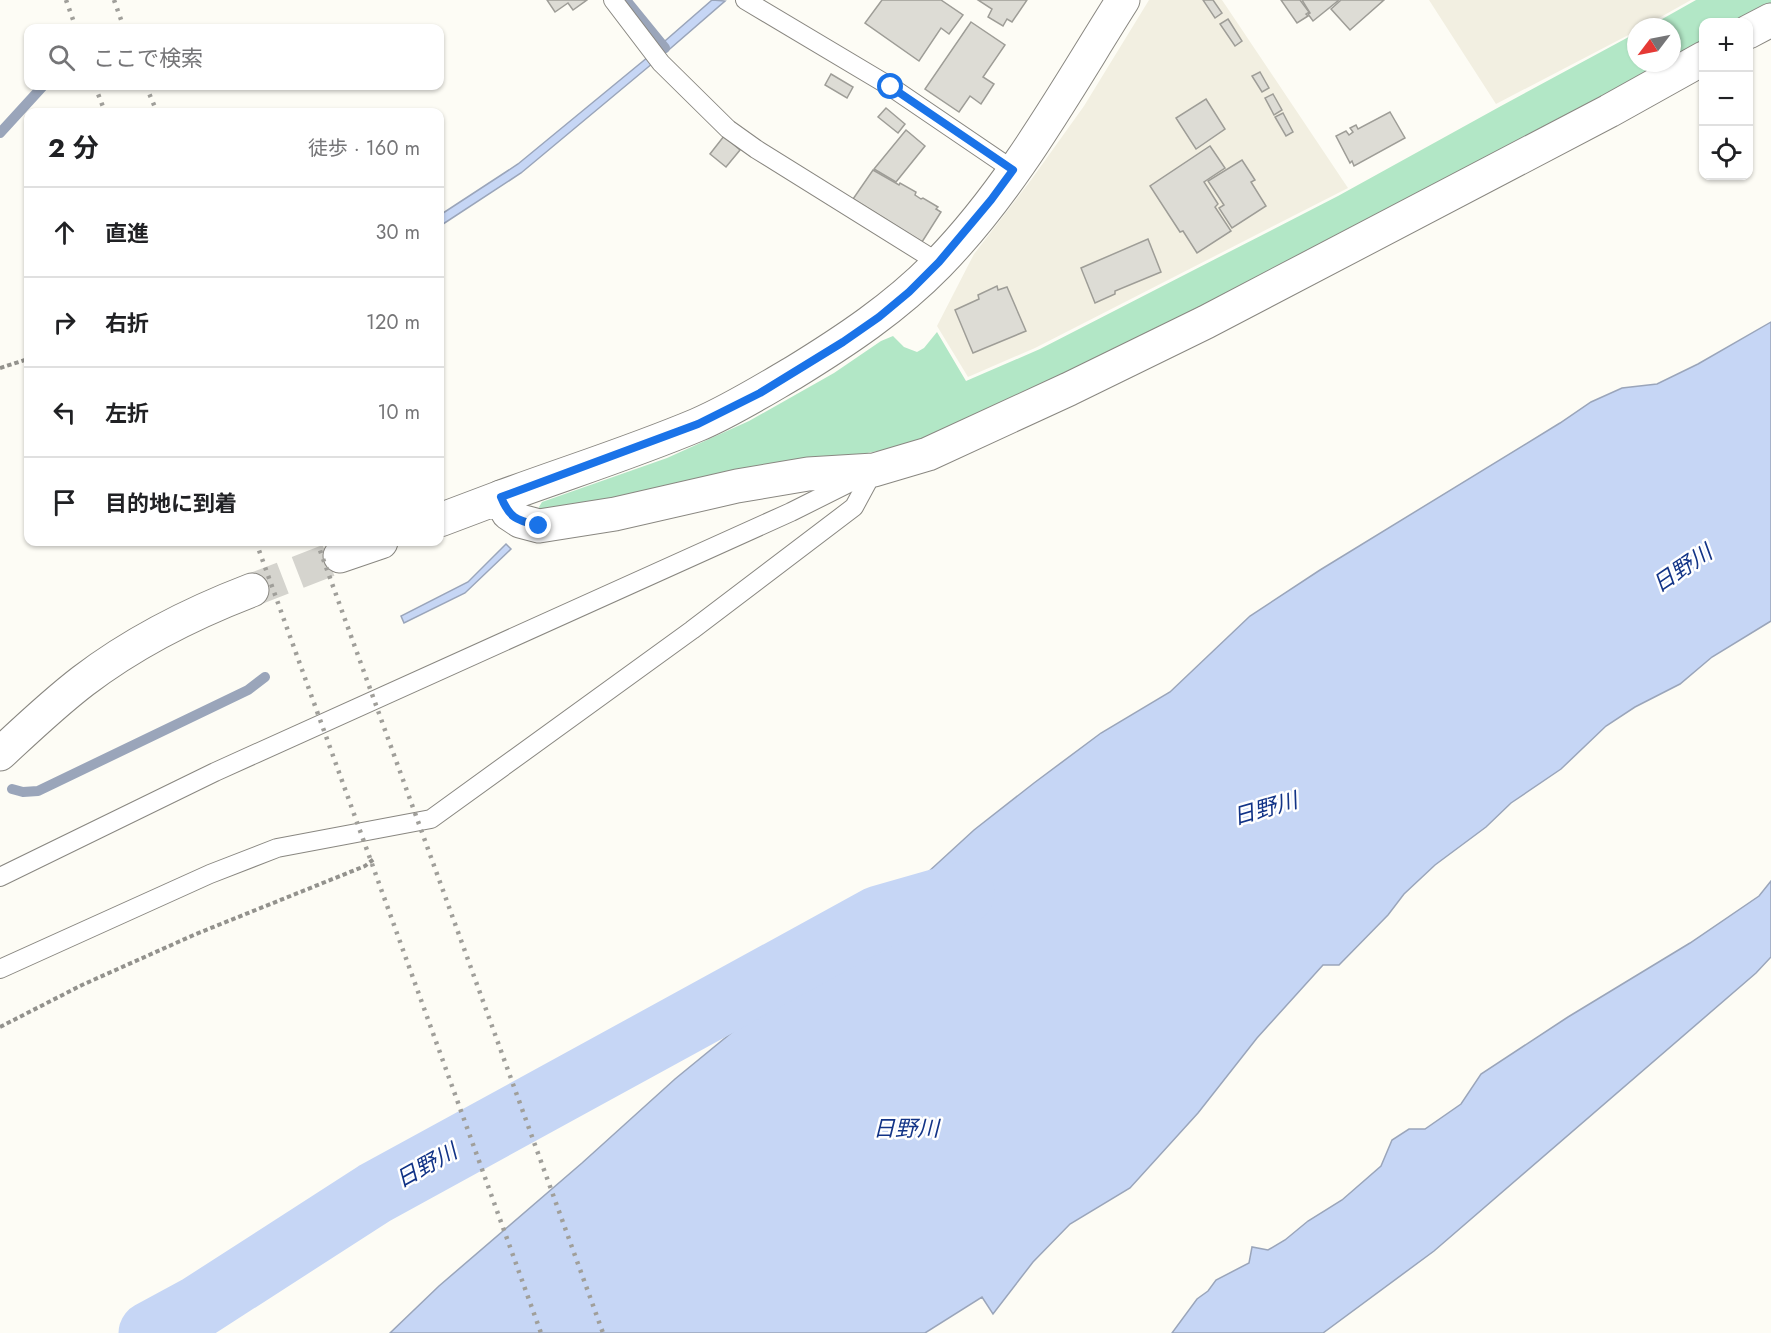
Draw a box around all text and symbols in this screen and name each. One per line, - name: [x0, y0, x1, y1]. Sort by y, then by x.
- north arrow: [1627, 18, 1681, 72]
- map controls: [1699, 18, 1753, 180]
- button: +: [1699, 18, 1753, 72]
- search box: [24, 24, 444, 90]
- icon: search: [45, 41, 78, 74]
- text: ここで検索: [93, 42, 203, 74]
- button: −: [1699, 72, 1753, 126]
- route start: [877, 73, 903, 99]
- button: locate: [1699, 126, 1753, 180]
- text: 2 分: [48, 129, 99, 167]
- text: 徒歩 · 160 m: [308, 134, 420, 163]
- icon: ahead: [48, 216, 81, 249]
- text: 直進: [105, 217, 149, 249]
- text: 30 m: [375, 218, 420, 247]
- icon: right: [48, 306, 81, 339]
- text: 右折: [105, 307, 149, 339]
- text: 120 m: [366, 308, 420, 337]
- icon: left: [48, 396, 81, 429]
- text: 左折: [105, 397, 149, 429]
- text: 10 m: [377, 398, 420, 427]
- icon: arrive: [48, 486, 81, 519]
- text: 目的地に到着: [105, 487, 237, 519]
- route end: [525, 512, 551, 538]
- water label: 日野川: [1646, 535, 1720, 600]
- water label: 日野川: [1229, 783, 1303, 832]
- water label: 日野川: [873, 1112, 941, 1144]
- water label: 日野川: [389, 1134, 464, 1195]

